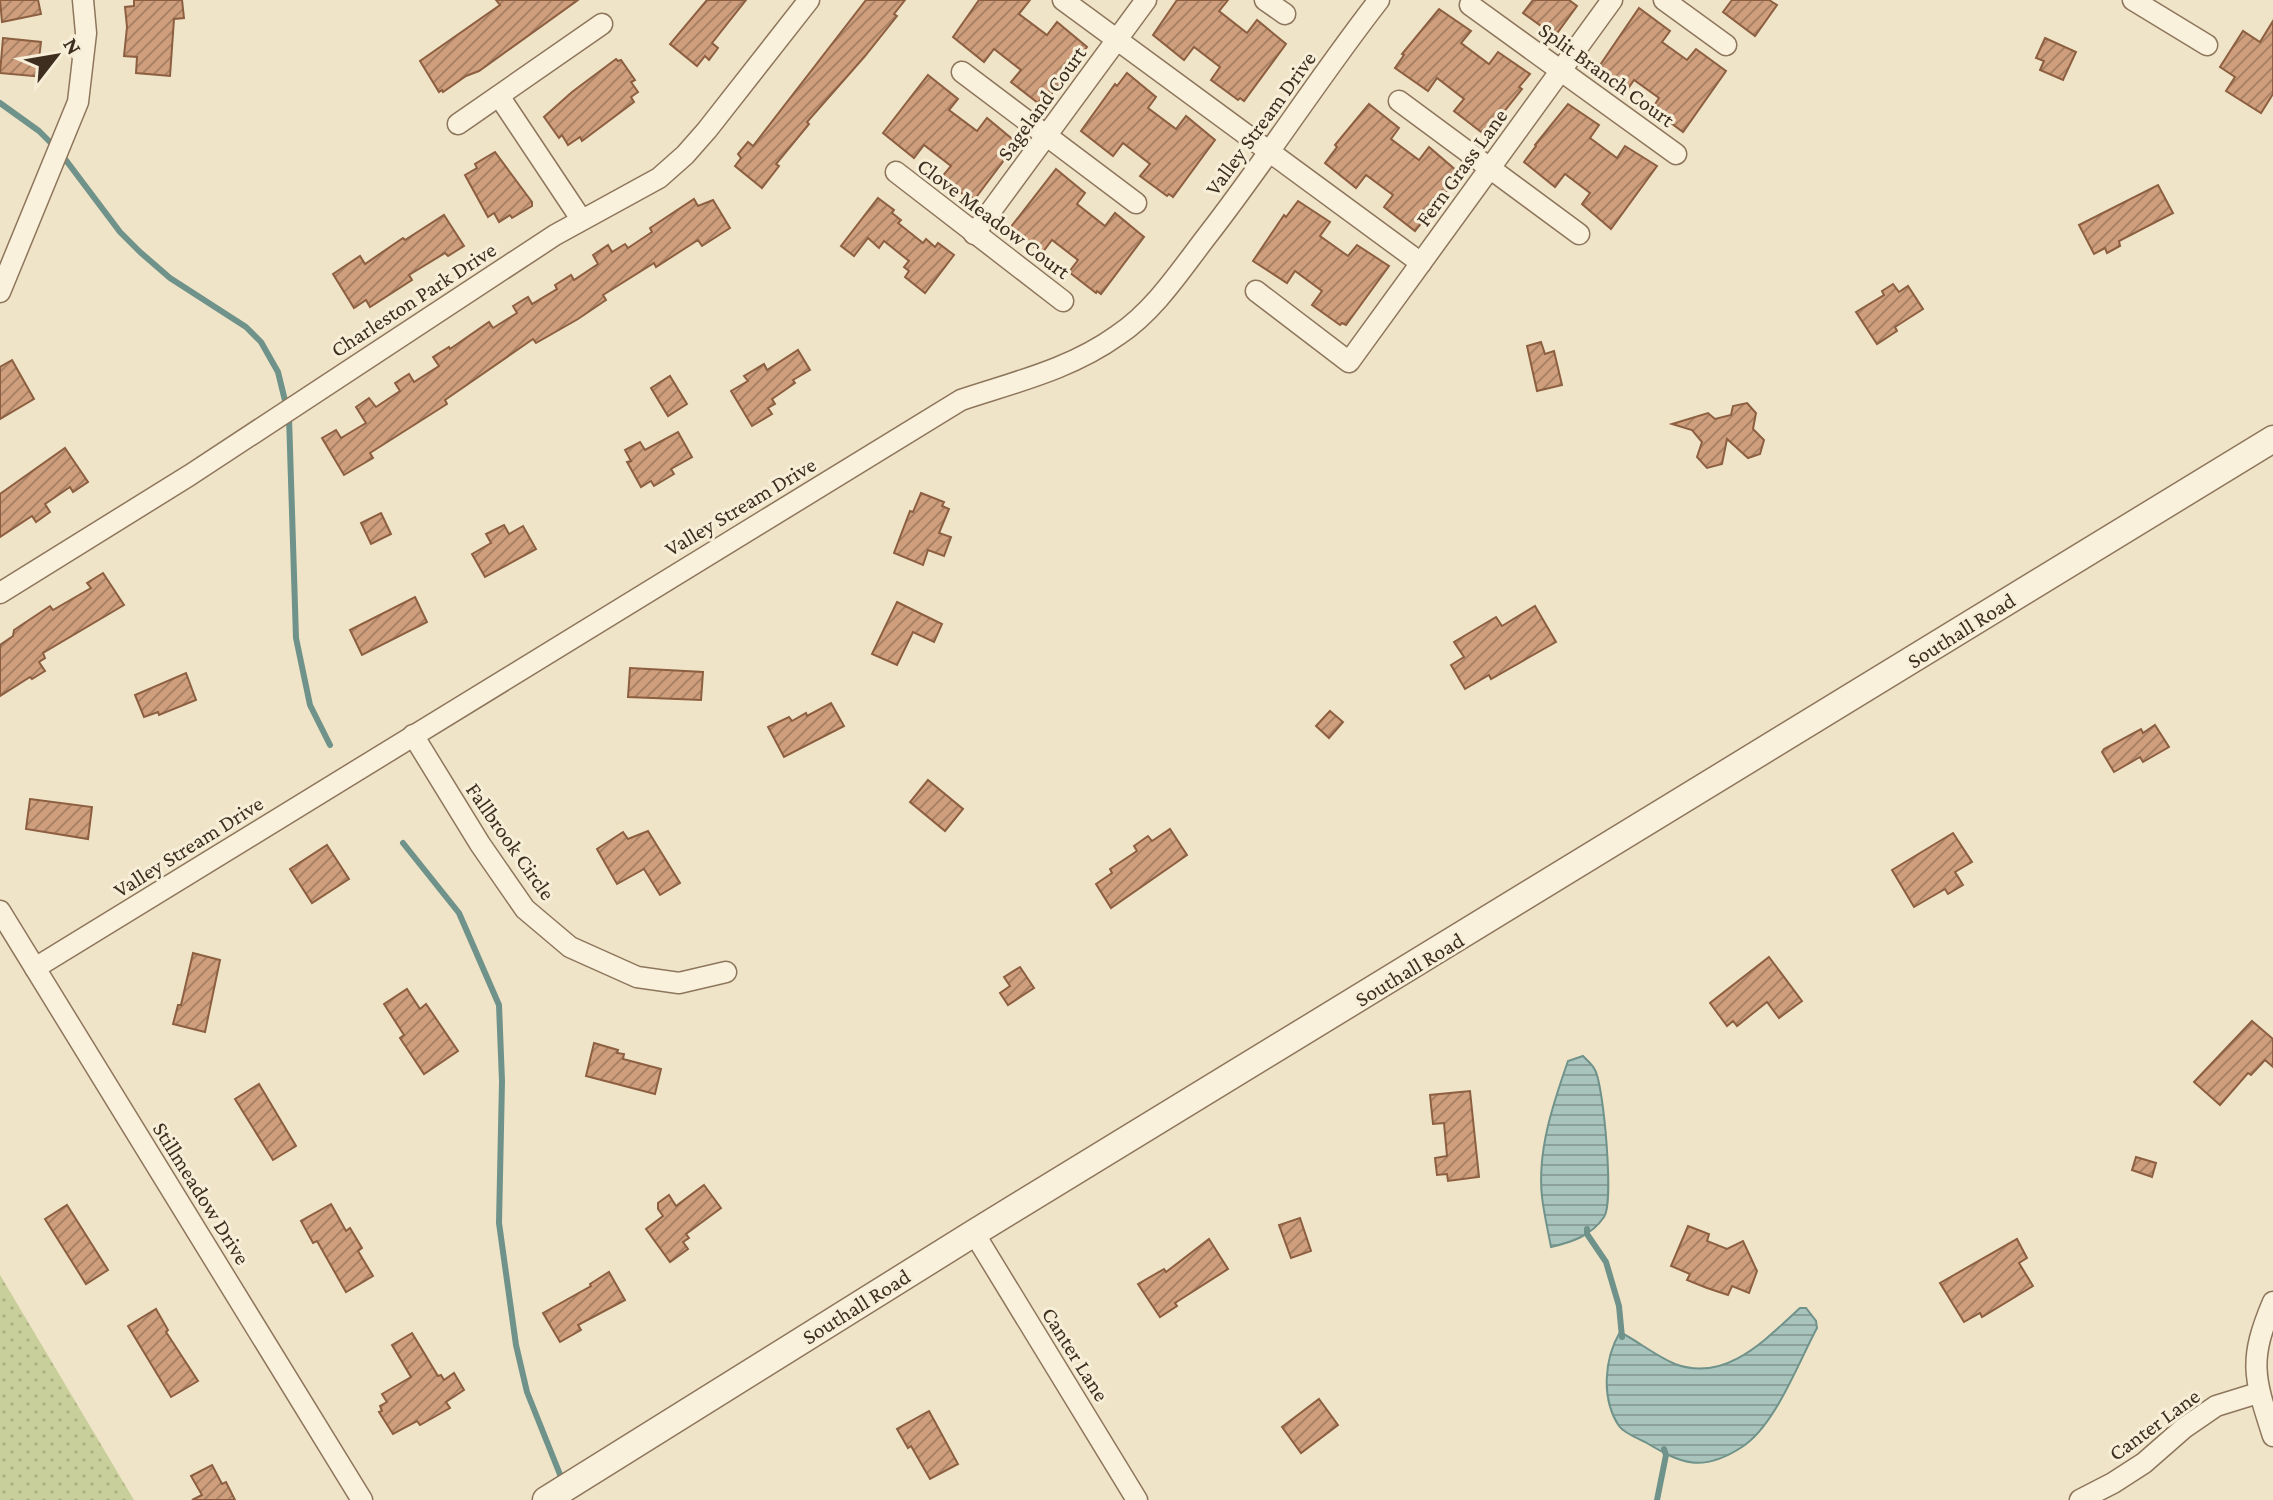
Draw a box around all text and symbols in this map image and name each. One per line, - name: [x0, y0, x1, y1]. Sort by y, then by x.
- north arrow: [16, 16, 96, 96]
- street label: Split Branch Court: [1534, 17, 1680, 132]
- text: N: [58, 33, 87, 59]
- street label: Sageland Court: [992, 41, 1092, 165]
- street label: Valley Stream Drive: [1200, 47, 1321, 200]
- street label: Fern Grass Lane: [1410, 104, 1512, 231]
- street label: Clove Meadow Court: [912, 153, 1076, 284]
- street label: Charleston Park Drive: [326, 237, 501, 362]
- street label: Valley Stream Drive: [660, 452, 820, 561]
- street label: Southall Road: [1903, 587, 2020, 673]
- street label: Fallbrook Circle: [461, 778, 560, 905]
- street label: Valley Stream Drive: [109, 790, 268, 902]
- street label: Southall Road: [1350, 927, 1469, 1012]
- street label: Stillmeadow Drive: [148, 1118, 255, 1269]
- street label: Southall Road: [798, 1263, 915, 1349]
- street label: Canter Lane: [1037, 1303, 1114, 1406]
- street label: Canter Lane: [2104, 1383, 2205, 1466]

